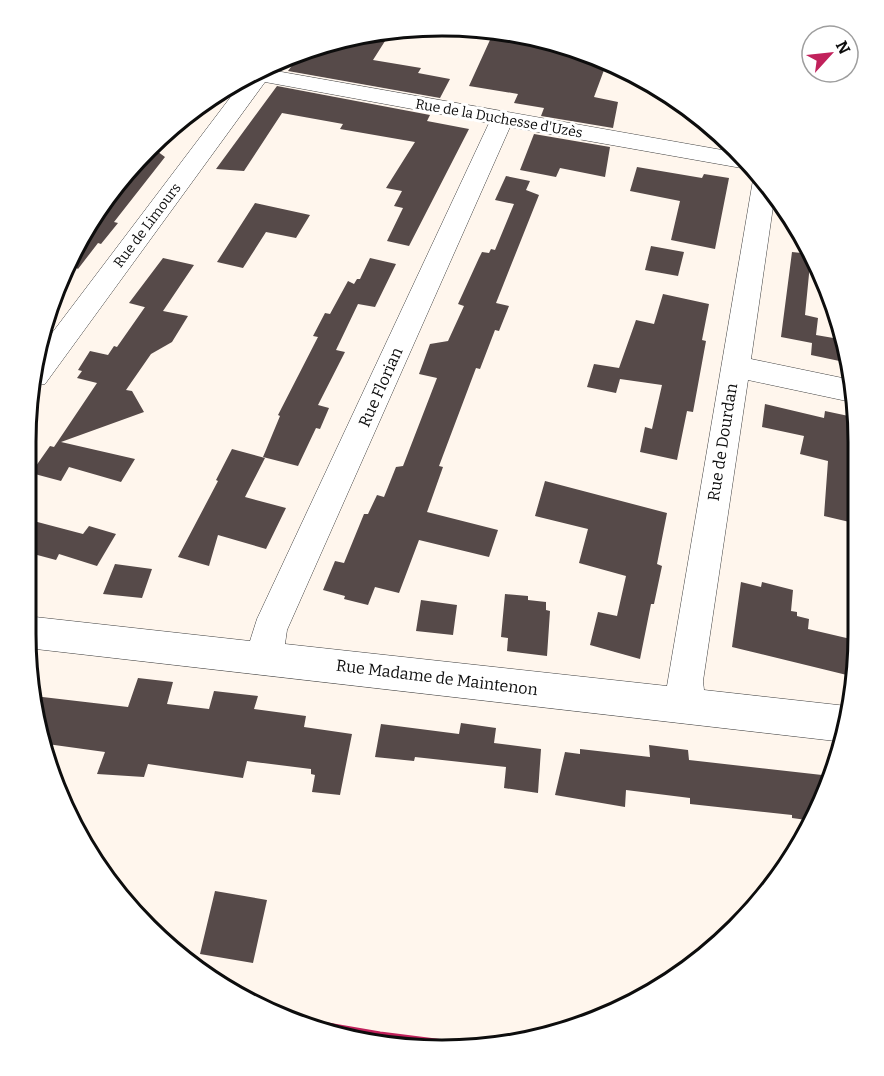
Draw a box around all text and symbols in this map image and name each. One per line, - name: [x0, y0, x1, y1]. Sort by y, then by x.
- north arrow: [800, 24, 860, 84]
- text: N: [832, 38, 854, 57]
- street label: Rue de la Duchesse d'Uzès: [414, 95, 584, 142]
- street label: Rue de Limours: [110, 180, 185, 271]
- street label: Rue Florian: [354, 344, 406, 430]
- street label: Rue de Dourdan: [704, 382, 741, 502]
- street label: Rue Madame de Maintenon: [335, 656, 539, 699]

